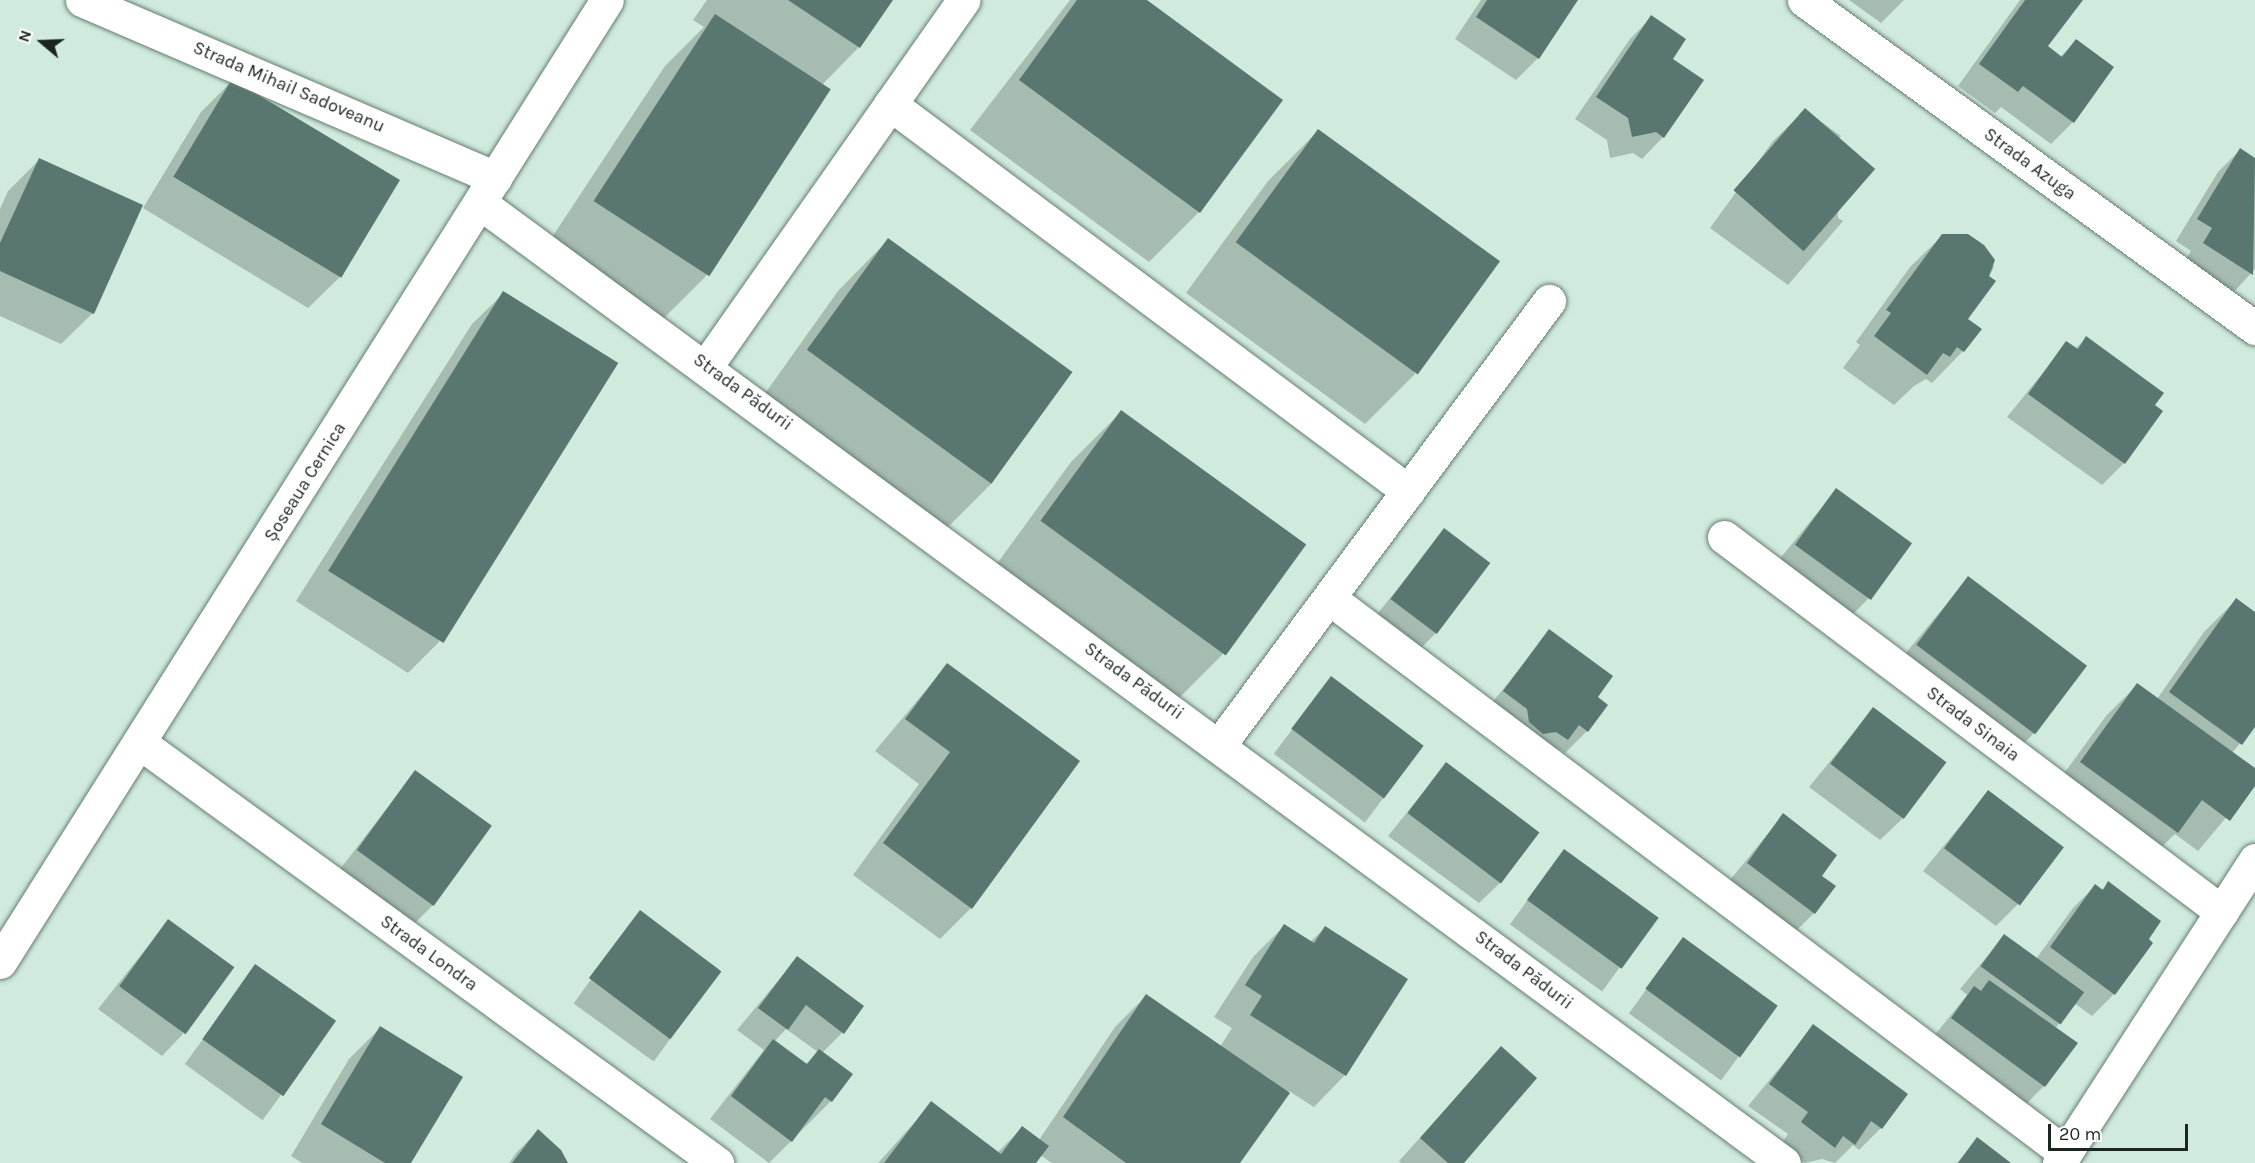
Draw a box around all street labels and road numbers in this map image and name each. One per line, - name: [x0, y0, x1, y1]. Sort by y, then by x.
- street label: Strada Mihail Sadoveanu: [190, 37, 388, 137]
- street label: Strada Azuga: [1980, 123, 2080, 205]
- street label: Strada Pădurii: [689, 349, 797, 435]
- street label: Șoseaua Cernica: [260, 418, 350, 546]
- street label: Strada Pădurii: [1080, 638, 1188, 724]
- street label: Strada Sinaia: [1922, 682, 2024, 766]
- street label: Strada Londra: [376, 910, 482, 996]
- street label: Strada Pădurii: [1471, 926, 1577, 1014]

